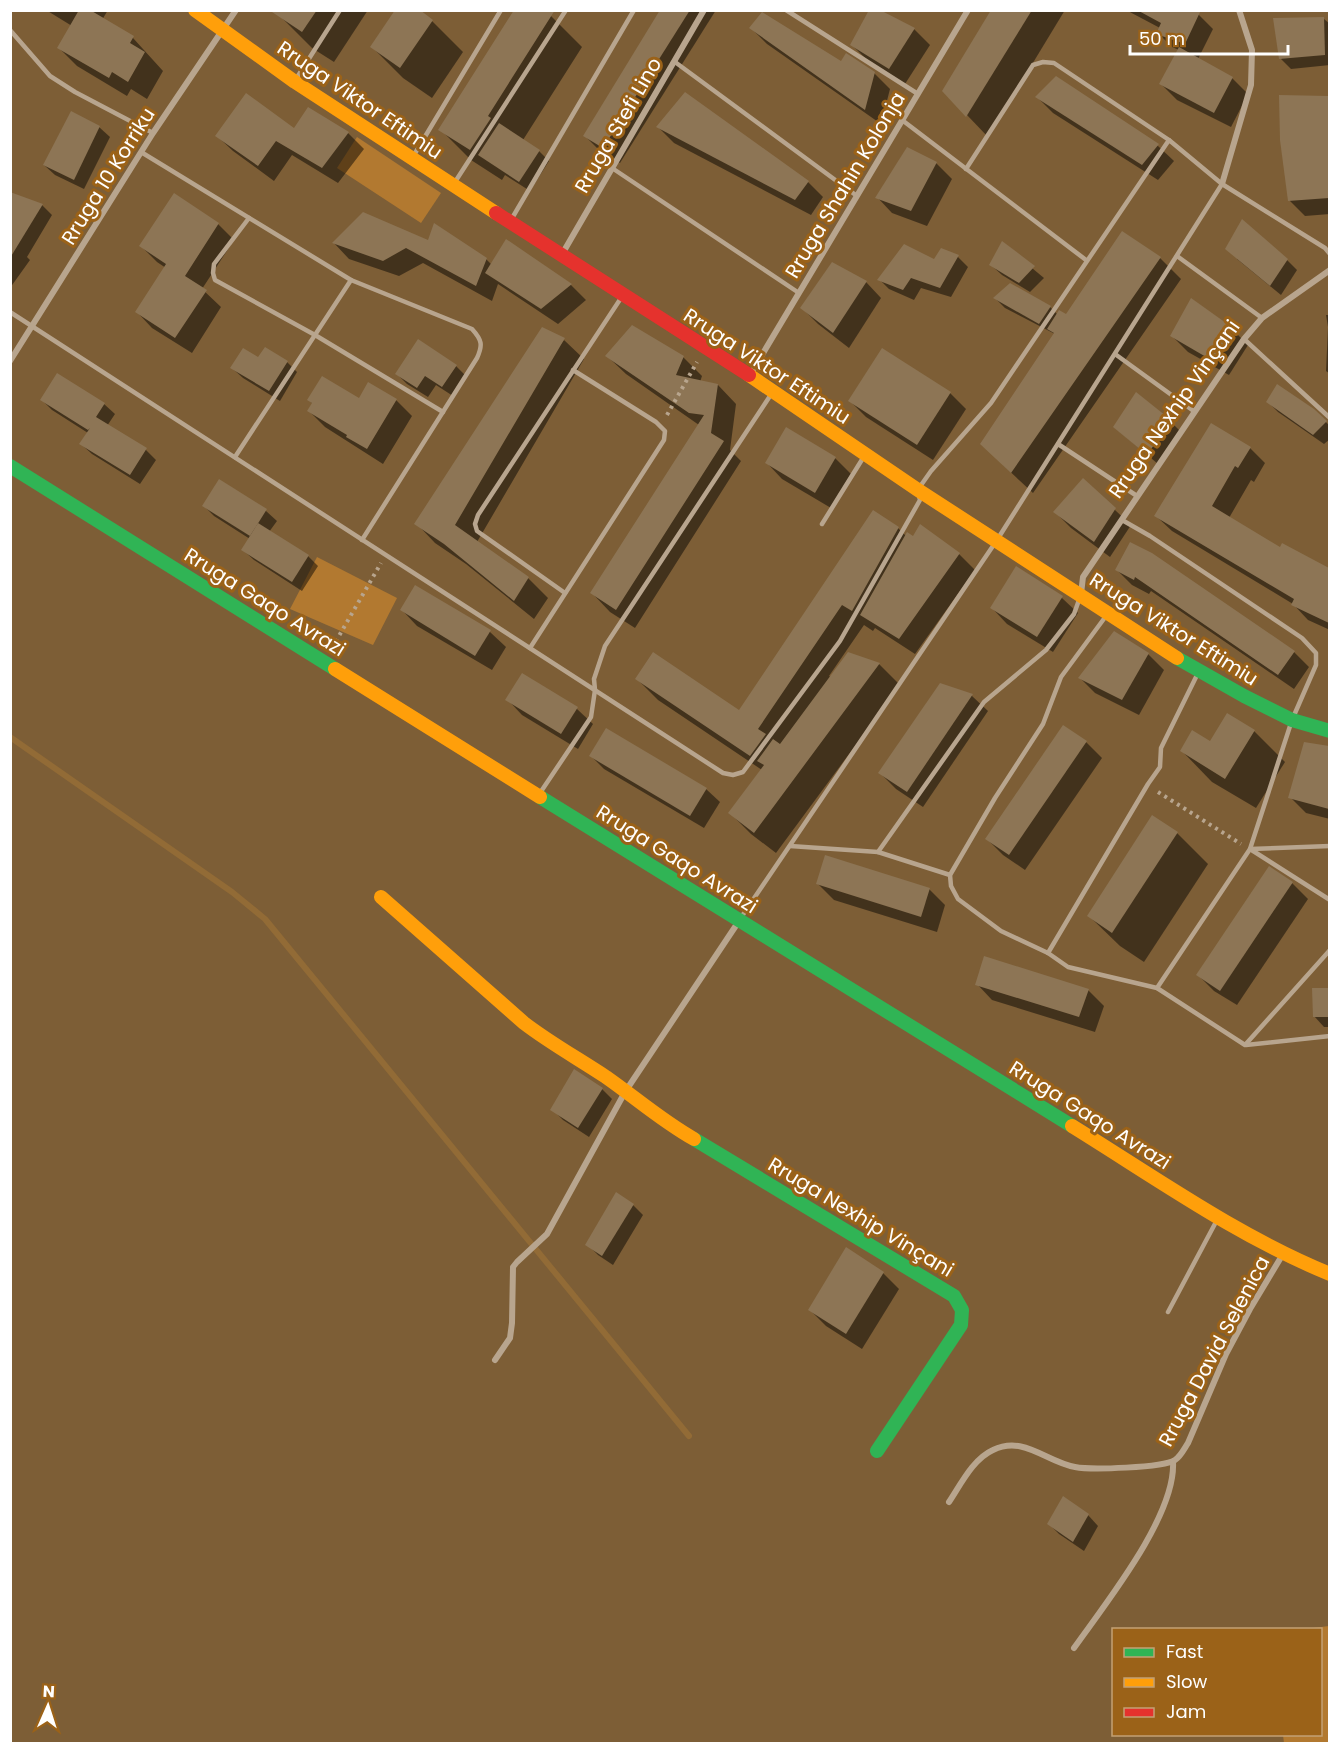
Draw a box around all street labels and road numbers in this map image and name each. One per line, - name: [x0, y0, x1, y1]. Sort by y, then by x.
- street label: Rruga Viktor Eftimiu: [272, 34, 448, 166]
- street label: Rruga Stefi Lino: [568, 52, 668, 198]
- street label: Rruga Shahin Kolonja: [778, 87, 912, 283]
- street label: Rruga 10 Korriku: [55, 102, 161, 250]
- street label: Rruga Viktor Eftimiu: [678, 301, 856, 431]
- street label: Rruga Nexhip Vinçani: [1102, 314, 1246, 504]
- street label: Rruga Gaqo Avrazi: [179, 541, 351, 663]
- street label: Rruga Viktor Eftimiu: [1084, 566, 1264, 692]
- street label: Rruga Gaqo Avrazi: [591, 798, 763, 920]
- street label: Rruga Gaqo Avrazi: [1004, 1054, 1176, 1176]
- street label: Rruga Nexhip Vinçani: [763, 1150, 959, 1284]
- street label: Rruga David Selenica: [1152, 1251, 1276, 1451]

